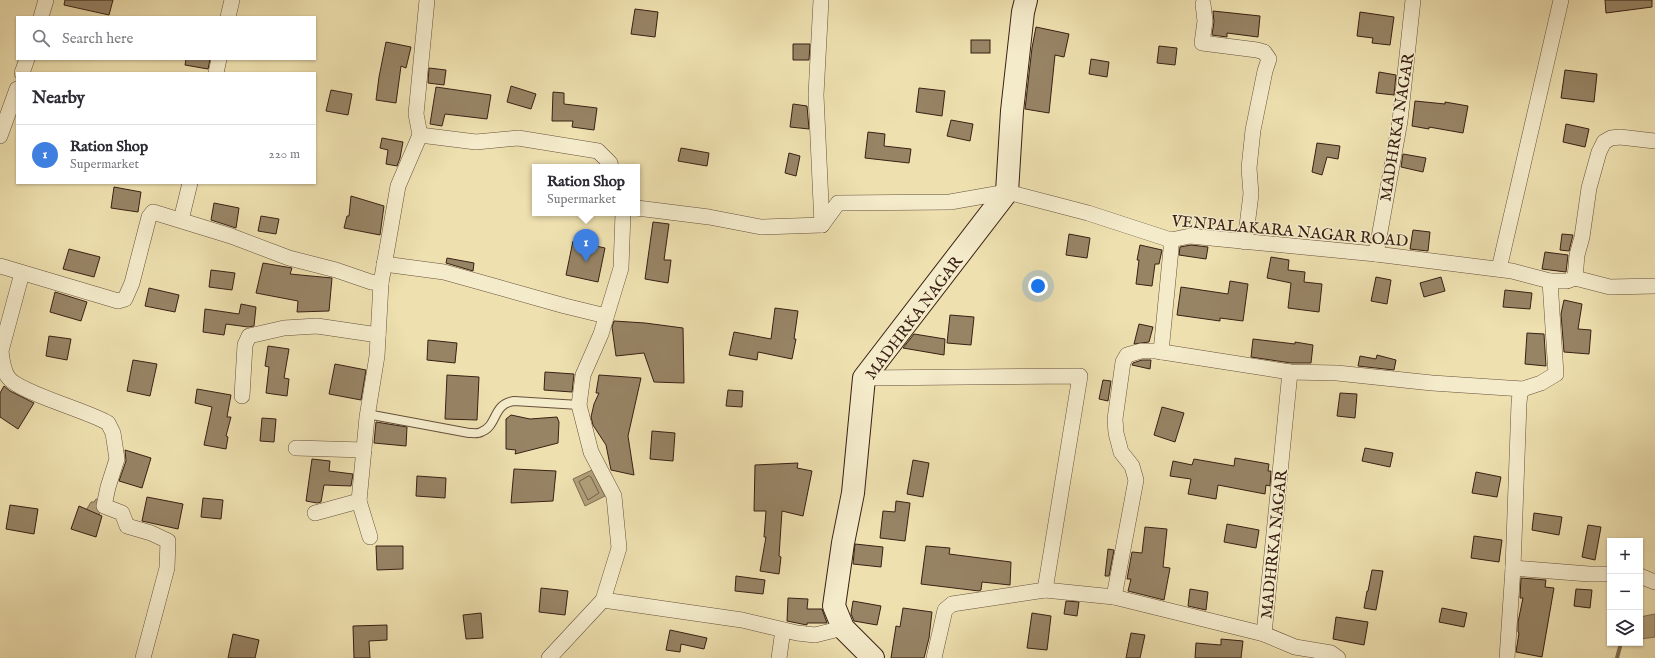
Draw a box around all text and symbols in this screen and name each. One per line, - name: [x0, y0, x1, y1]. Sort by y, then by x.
- search box: [16, 16, 316, 60]
- icon: search: [30, 27, 52, 49]
- text: Search here: [62, 29, 133, 48]
- street label: MADHRKA NAGAR: [1376, 51, 1420, 203]
- text: Nearby: [32, 88, 85, 109]
- text: Ration Shop: [70, 137, 148, 156]
- text: 1: [43, 146, 47, 163]
- text: 220 m: [269, 146, 300, 163]
- text: Supermarket: [70, 156, 139, 173]
- popup: [532, 164, 640, 216]
- text: Ration Shop: [547, 172, 625, 191]
- text: Supermarket: [547, 191, 616, 208]
- street label: VENPALAKARA NAGAR ROAD: [1170, 212, 1409, 252]
- pin: 1: [573, 229, 599, 262]
- street label: MADHRKA NAGAR: [862, 252, 968, 384]
- your location: [1028, 276, 1048, 296]
- street label: MADHRKA NAGAR: [1257, 468, 1293, 620]
- map controls: [1607, 538, 1643, 646]
- button: +: [1607, 538, 1643, 574]
- button: −: [1607, 574, 1643, 610]
- button: layers: [1607, 610, 1643, 646]

